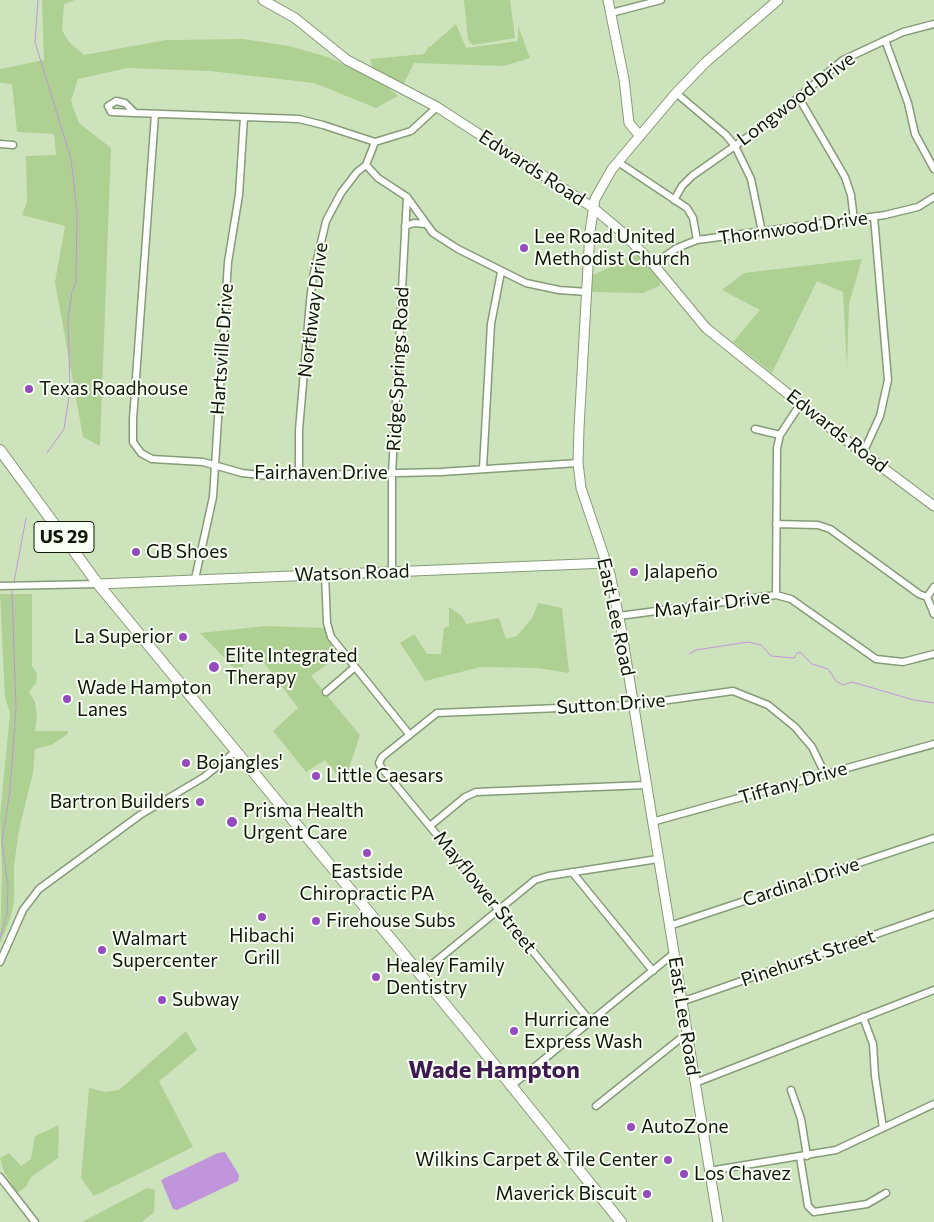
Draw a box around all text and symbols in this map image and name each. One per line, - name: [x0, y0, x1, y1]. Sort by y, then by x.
- street label: Longwood Drive: [733, 47, 859, 151]
- street label: Edwards Road: [475, 125, 589, 211]
- street label: Thornwood Drive: [717, 206, 869, 250]
- place label: Lee Road United Methodist Church: [534, 226, 690, 270]
- street label: Northway Drive: [293, 241, 333, 379]
- marker: Lee Road United Methodist Church: [518, 242, 530, 254]
- street label: Hartsville Drive: [206, 282, 238, 416]
- street label: Ridge Springs Road: [382, 286, 414, 452]
- place label: Texas Roadhouse: [39, 378, 188, 400]
- marker: Texas Roadhouse: [23, 383, 35, 395]
- street label: Edwards Road: [782, 384, 892, 478]
- street label: Fairhaven Drive: [254, 462, 388, 484]
- road number: US 29: [34, 522, 94, 552]
- place label: GB Shoes: [146, 541, 228, 563]
- marker: GB Shoes: [130, 546, 142, 558]
- street label: East Lee Road: [592, 556, 640, 678]
- street label: Watson Road: [294, 560, 410, 586]
- place label: Jalapeño: [644, 561, 718, 583]
- marker: Jalapeño: [628, 566, 640, 578]
- street label: Mayfair Drive: [653, 586, 771, 622]
- place label: La Superior: [74, 626, 173, 648]
- marker: La Superior: [177, 631, 189, 643]
- place label: Elite Integrated Therapy: [225, 645, 357, 689]
- marker: Elite Integrated Therapy: [207, 660, 221, 674]
- place label: Wade Hampton Lanes: [77, 677, 212, 721]
- street label: Sutton Drive: [556, 689, 666, 719]
- marker: Wade Hampton Lanes: [61, 693, 73, 705]
- place label: Bojangles': [196, 752, 283, 774]
- marker: Bojangles': [180, 757, 192, 769]
- street label: Tiffany Drive: [736, 757, 850, 809]
- place label: Little Caesars: [326, 765, 443, 787]
- marker: Little Caesars: [310, 770, 322, 782]
- place label: Bartron Builders: [50, 791, 190, 813]
- marker: Bartron Builders: [194, 796, 206, 808]
- place label: Prisma Health Urgent Care: [243, 800, 364, 844]
- marker: Prisma Health Urgent Care: [225, 815, 239, 829]
- street label: Mayflower Street: [429, 826, 541, 958]
- marker: Eastside Chiropractic PA: [361, 847, 373, 859]
- street label: Cardinal Drive: [740, 852, 862, 912]
- place label: Eastside Chiropractic PA: [299, 861, 435, 905]
- place label: Firehouse Subs: [326, 910, 456, 932]
- marker: Hibachi Grill: [256, 911, 268, 923]
- marker: Firehouse Subs: [310, 915, 322, 927]
- street label: Pinehurst Street: [738, 924, 878, 992]
- place label: Hibachi Grill: [229, 925, 295, 969]
- place label: Walmart Supercenter: [112, 928, 218, 972]
- marker: Walmart Supercenter: [96, 944, 108, 956]
- place label: Healey Family Dentistry: [386, 955, 505, 999]
- street label: East Lee Road: [663, 955, 705, 1077]
- marker: Healey Family Dentistry: [370, 971, 382, 983]
- place label: Subway: [172, 989, 239, 1011]
- marker: Subway: [156, 994, 168, 1006]
- place label: Hurricane Express Wash: [524, 1009, 643, 1053]
- marker: Hurricane Express Wash: [508, 1025, 520, 1037]
- district label: Wade Hampton: [408, 1056, 580, 1084]
- place label: AutoZone: [641, 1116, 729, 1138]
- marker: AutoZone: [625, 1121, 637, 1133]
- place label: Wilkins Carpet & Tile Center: [415, 1149, 658, 1171]
- marker: Wilkins Carpet & Tile Center: [662, 1154, 674, 1166]
- place label: Los Chavez: [694, 1163, 791, 1185]
- marker: Los Chavez: [678, 1168, 690, 1180]
- place label: Maverick Biscuit: [496, 1183, 637, 1205]
- marker: Maverick Biscuit: [641, 1188, 653, 1200]

